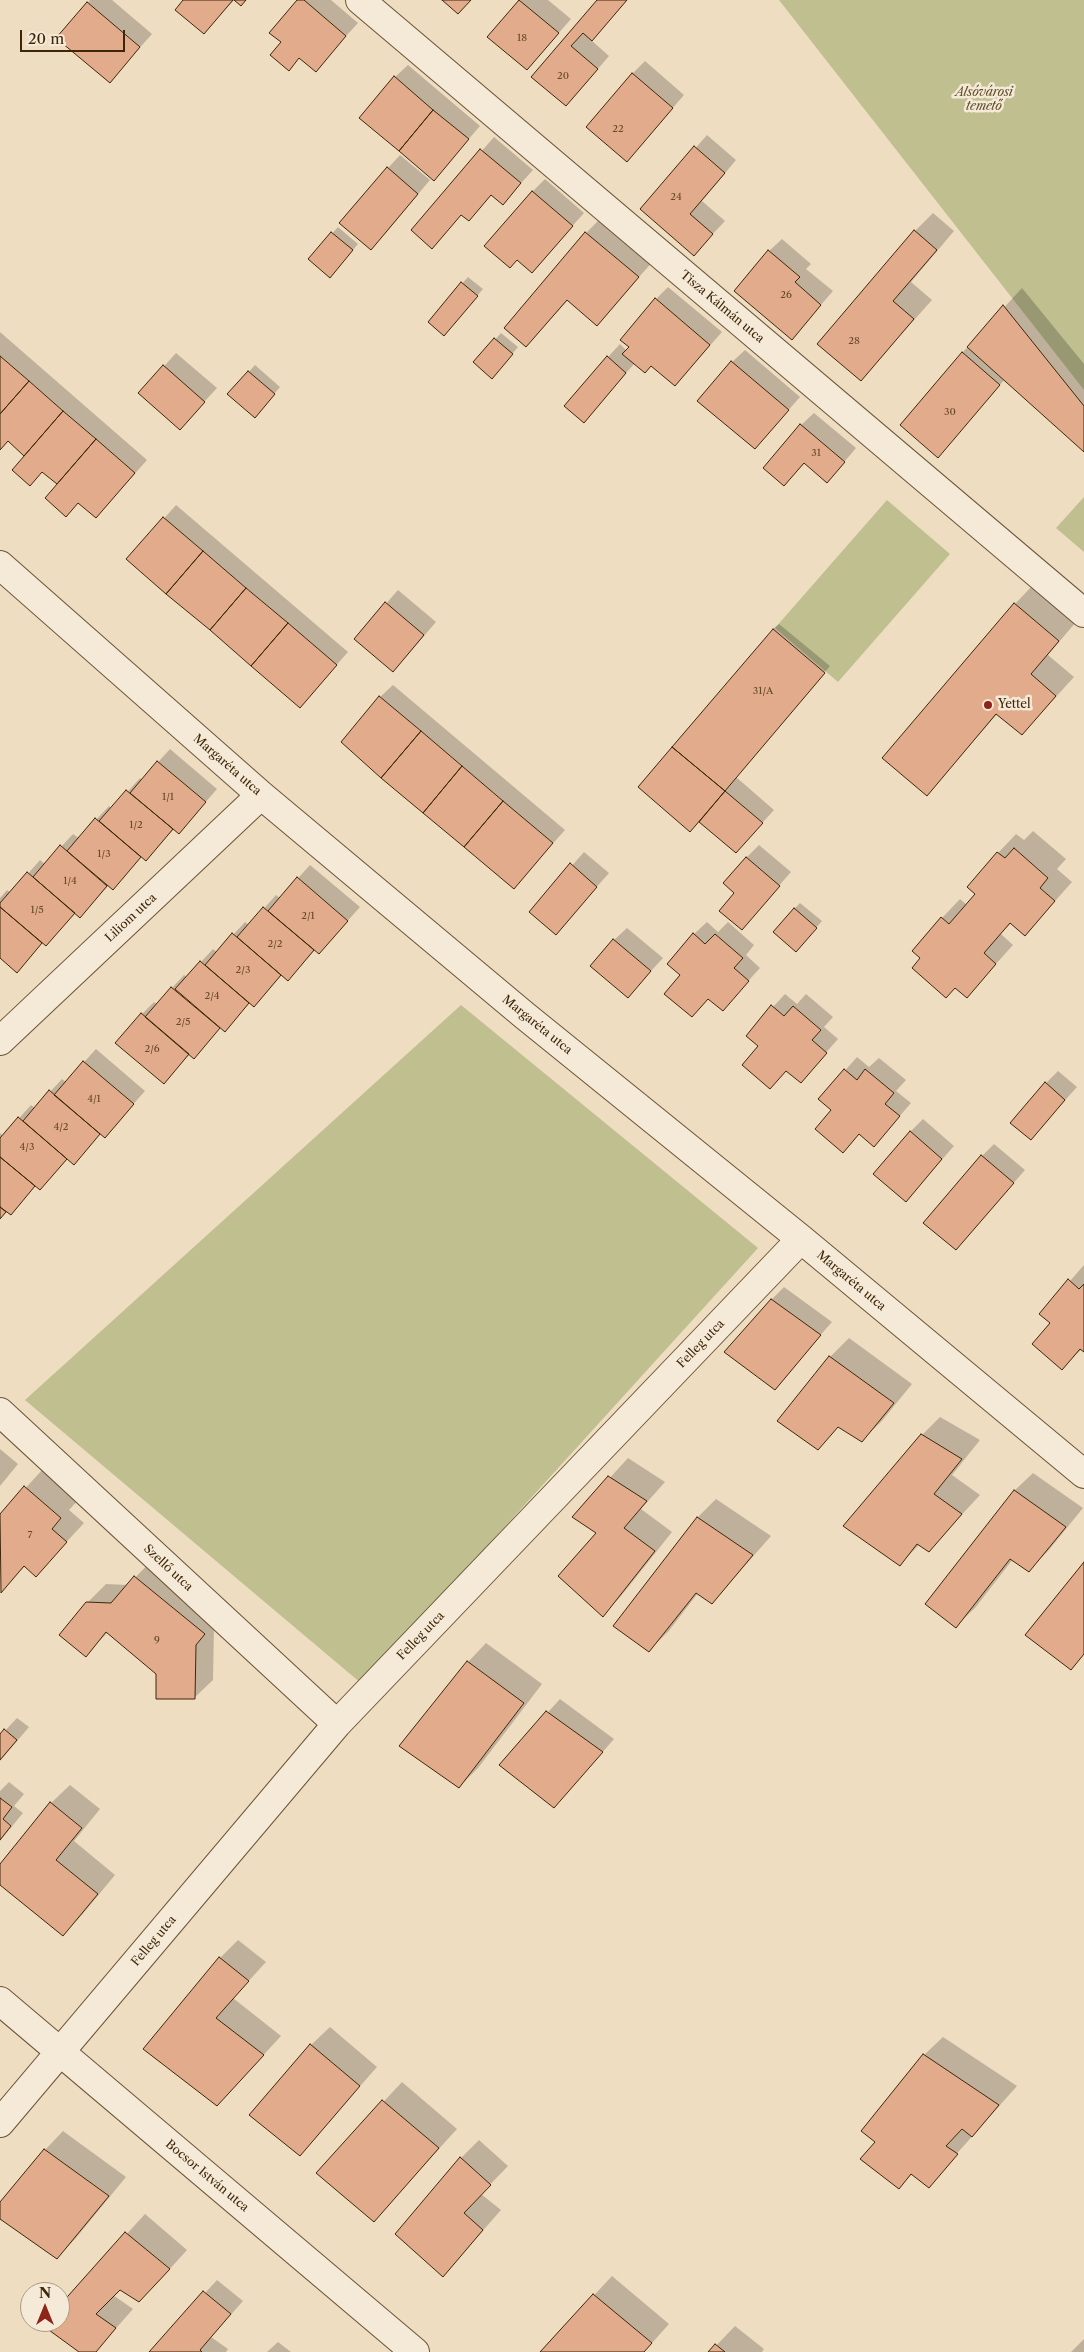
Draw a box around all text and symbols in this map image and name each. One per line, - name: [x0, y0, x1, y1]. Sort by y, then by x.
- scale bar: [22, 20, 128, 52]
- text: 20 m: [28, 29, 64, 48]
- house number: 18: [517, 32, 527, 44]
- house number: 20: [557, 70, 569, 82]
- park label: Alsóvárosi temető: [955, 86, 1013, 114]
- house number: 22: [612, 123, 624, 135]
- house number: 24: [670, 191, 682, 203]
- street label: Tisza Kálmán utca: [677, 268, 767, 346]
- house number: 26: [780, 289, 792, 301]
- house number: 28: [848, 335, 860, 347]
- house number: 30: [944, 406, 956, 418]
- house number: 31: [811, 447, 821, 459]
- house number: 31/A: [753, 685, 773, 697]
- place label: Yettel: [998, 698, 1031, 712]
- marker: Yettel: [982, 699, 994, 711]
- street label: Margaréta utca: [190, 731, 264, 799]
- house number: 1/1: [162, 791, 174, 803]
- house number: 1/2: [129, 819, 143, 831]
- house number: 1/3: [97, 848, 111, 860]
- house number: 1/4: [63, 875, 77, 887]
- street label: Liliom utca: [102, 891, 160, 945]
- house number: 1/5: [30, 904, 44, 916]
- house number: 2/1: [301, 910, 315, 922]
- house number: 2/2: [267, 938, 283, 950]
- house number: 2/3: [236, 964, 250, 976]
- house number: 2/4: [205, 990, 219, 1002]
- street label: Margaréta utca: [499, 992, 575, 1058]
- house number: 2/5: [176, 1016, 190, 1028]
- house number: 2/6: [144, 1043, 160, 1055]
- house number: 4/1: [87, 1093, 101, 1105]
- house number: 4/2: [53, 1121, 69, 1133]
- house number: 4/3: [20, 1141, 34, 1153]
- street label: Margaréta utca: [814, 1248, 888, 1314]
- street label: Felleg utca: [674, 1317, 728, 1371]
- house number: 7: [28, 1529, 32, 1541]
- street label: Szellő utca: [140, 1542, 196, 1594]
- street label: Felleg utca: [394, 1609, 448, 1663]
- house number: 9: [154, 1634, 160, 1646]
- street label: Felleg utca: [129, 1913, 179, 1969]
- street label: Bocsor István utca: [162, 2137, 252, 2215]
- north arrow: [20, 2282, 70, 2332]
- text: N: [39, 2284, 51, 2302]

